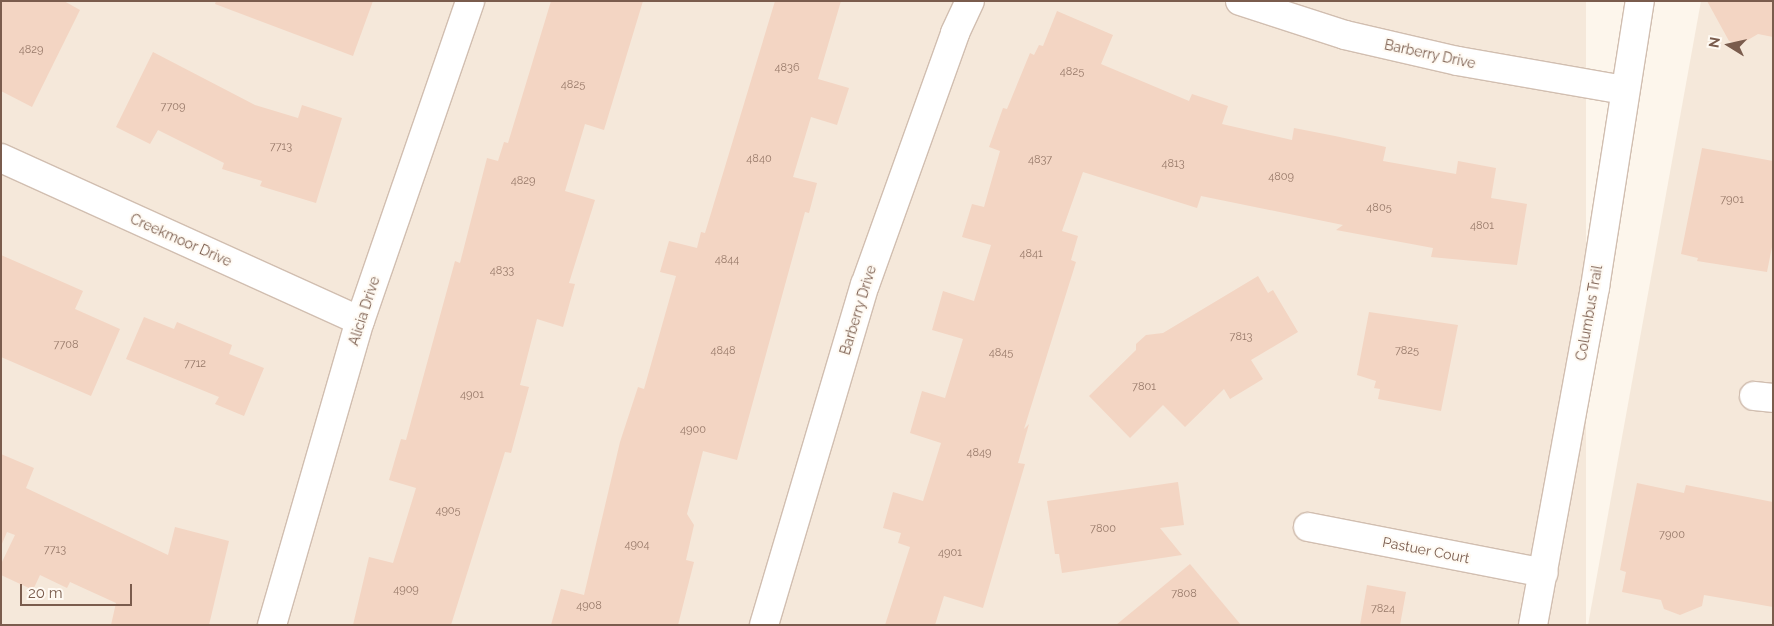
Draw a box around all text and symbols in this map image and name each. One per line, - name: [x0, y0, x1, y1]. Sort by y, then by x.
- north arrow: [1704, 20, 1754, 70]
- street label: Barberry Drive: [1383, 36, 1477, 72]
- text: N: [1705, 36, 1723, 49]
- house number: 4829: [19, 43, 43, 57]
- house number: 4836: [774, 61, 800, 75]
- house number: 4825: [1060, 65, 1084, 79]
- house number: 4825: [561, 78, 585, 92]
- house number: 7709: [161, 100, 185, 114]
- house number: 7713: [270, 140, 292, 154]
- house number: 4840: [746, 152, 772, 166]
- house number: 4837: [1028, 153, 1052, 167]
- house number: 4813: [1161, 157, 1185, 171]
- house number: 4809: [1268, 170, 1294, 184]
- house number: 4829: [511, 174, 535, 188]
- house number: 7901: [1720, 193, 1744, 207]
- house number: 4805: [1366, 201, 1392, 215]
- street label: Creekmoor Drive: [128, 210, 234, 270]
- house number: 4801: [1470, 219, 1494, 233]
- house number: 4841: [1019, 247, 1043, 261]
- house number: 4844: [715, 253, 739, 267]
- street label: Barberry Drive: [836, 263, 880, 357]
- house number: 4833: [490, 264, 514, 278]
- street label: Columbus Trail: [1572, 264, 1606, 362]
- street label: Alicia Drive: [345, 274, 383, 348]
- house number: 7813: [1230, 330, 1252, 344]
- house number: 7708: [54, 338, 78, 352]
- house number: 4848: [710, 344, 736, 358]
- house number: 7825: [1395, 344, 1419, 358]
- house number: 4845: [989, 346, 1013, 360]
- house number: 7712: [184, 357, 206, 371]
- house number: 7801: [1132, 380, 1156, 394]
- house number: 4901: [460, 388, 484, 402]
- house number: 4900: [680, 423, 706, 437]
- house number: 4849: [967, 446, 991, 460]
- house number: 4905: [435, 504, 461, 518]
- house number: 7800: [1090, 522, 1116, 536]
- house number: 7900: [1659, 528, 1685, 542]
- street label: Pastuer Court: [1381, 533, 1471, 567]
- house number: 4904: [624, 538, 650, 552]
- house number: 7713: [44, 543, 66, 557]
- house number: 4901: [938, 546, 962, 560]
- scale bar: [22, 574, 135, 606]
- house number: 4909: [393, 583, 419, 597]
- text: 20 m: [28, 584, 63, 602]
- house number: 7808: [1171, 587, 1197, 601]
- house number: 4908: [576, 599, 602, 613]
- house number: 7824: [1371, 602, 1395, 616]

